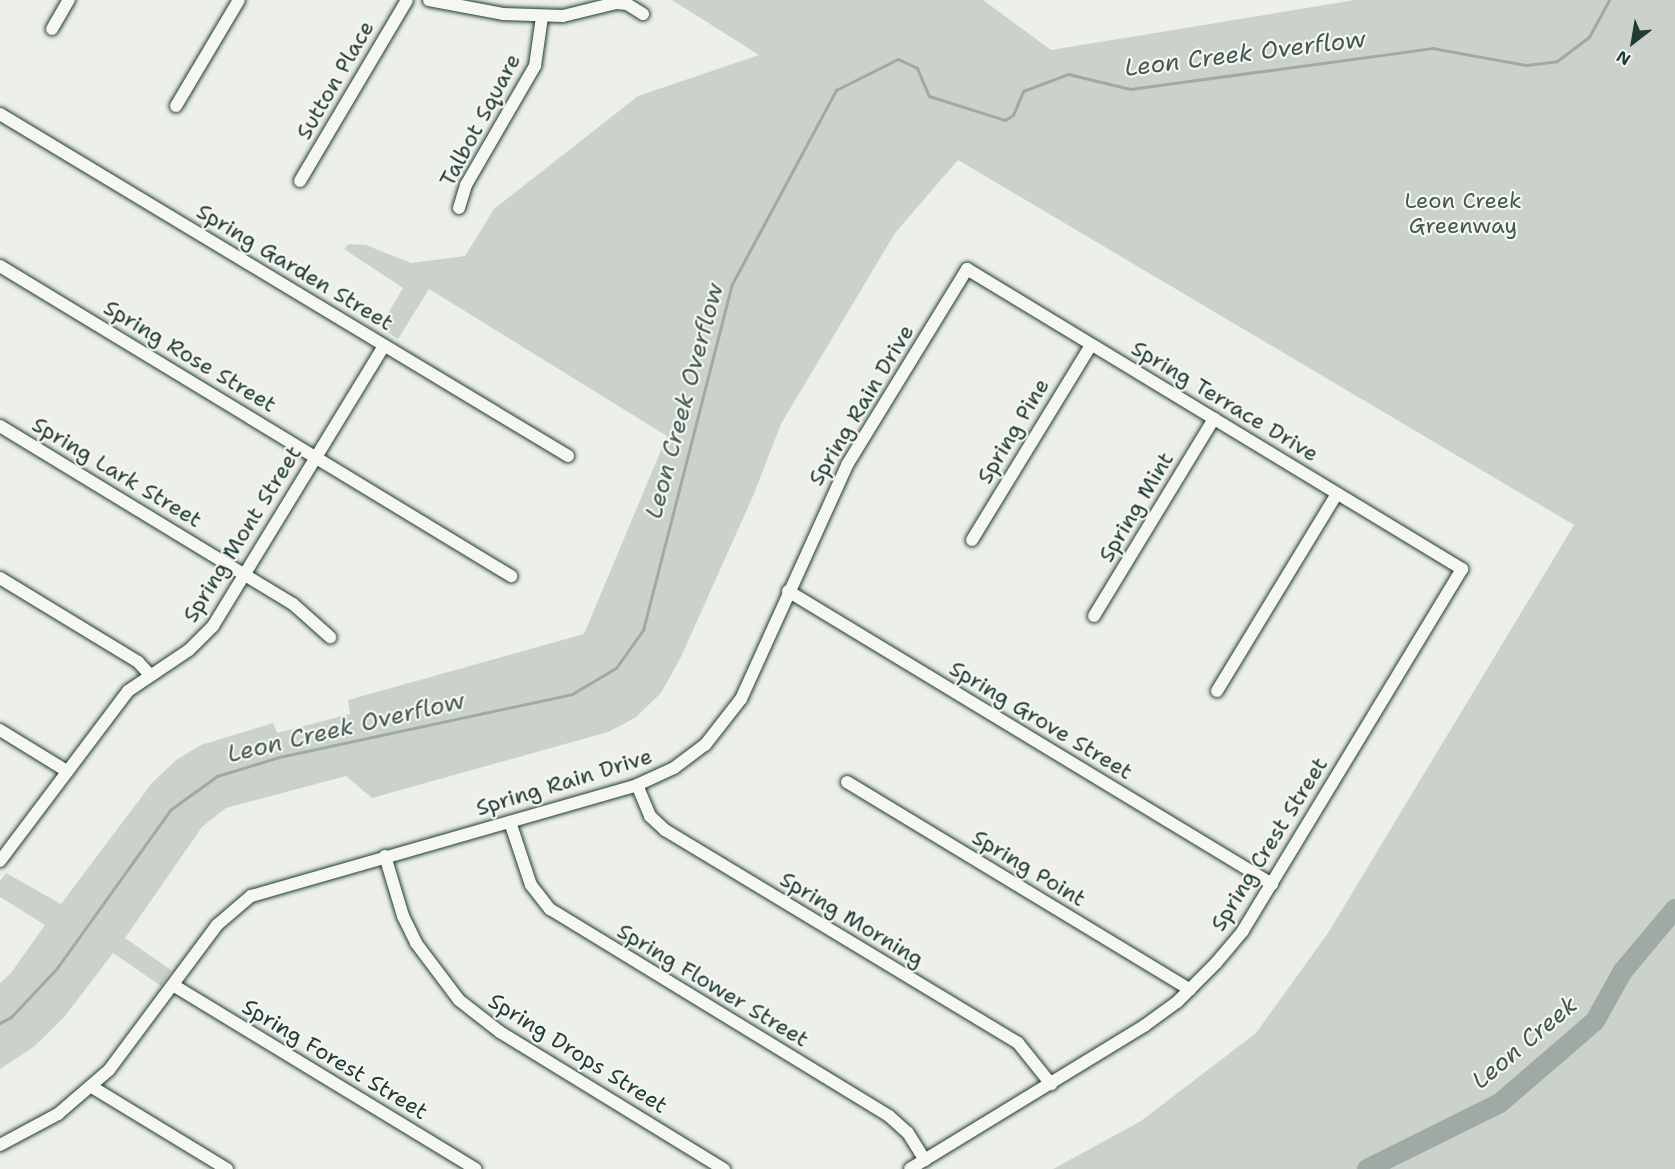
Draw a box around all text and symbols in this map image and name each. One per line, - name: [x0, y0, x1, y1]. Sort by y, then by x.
- north arrow: [1603, 12, 1663, 72]
- street label: Sutton Place: [290, 16, 380, 144]
- water label: Leon Creek Overflow: [1123, 25, 1367, 83]
- text: N: [1613, 46, 1634, 70]
- street label: Talbot Square: [434, 49, 526, 191]
- park label: Leon Creek Greenway: [1404, 187, 1522, 238]
- street label: Spring Garden Street: [192, 198, 398, 336]
- water label: Leon Creek Overflow: [640, 280, 730, 522]
- street label: Spring Rose Street: [99, 294, 281, 418]
- street label: Spring Rain Drive: [803, 320, 919, 490]
- street label: Spring Terrace Drive: [1127, 335, 1323, 467]
- street label: Spring Pine: [971, 374, 1055, 488]
- street label: Spring Lark Street: [27, 411, 207, 533]
- street label: Spring Mont Street: [177, 441, 307, 627]
- street label: Spring Mint: [1093, 447, 1179, 567]
- street label: Spring Grove Street: [945, 655, 1137, 785]
- water label: Leon Creek Overflow: [225, 687, 467, 769]
- street label: Spring Rain Drive: [473, 743, 655, 821]
- street label: Spring Crest Street: [1205, 752, 1333, 936]
- street label: Spring Point: [967, 824, 1091, 912]
- street label: Spring Morning: [775, 866, 929, 972]
- street label: Spring Flower Street: [613, 917, 813, 1053]
- street label: Spring Drops Street: [484, 987, 672, 1119]
- water label: Leon Creek: [1466, 991, 1584, 1095]
- street label: Spring Forest Street: [237, 993, 433, 1125]

